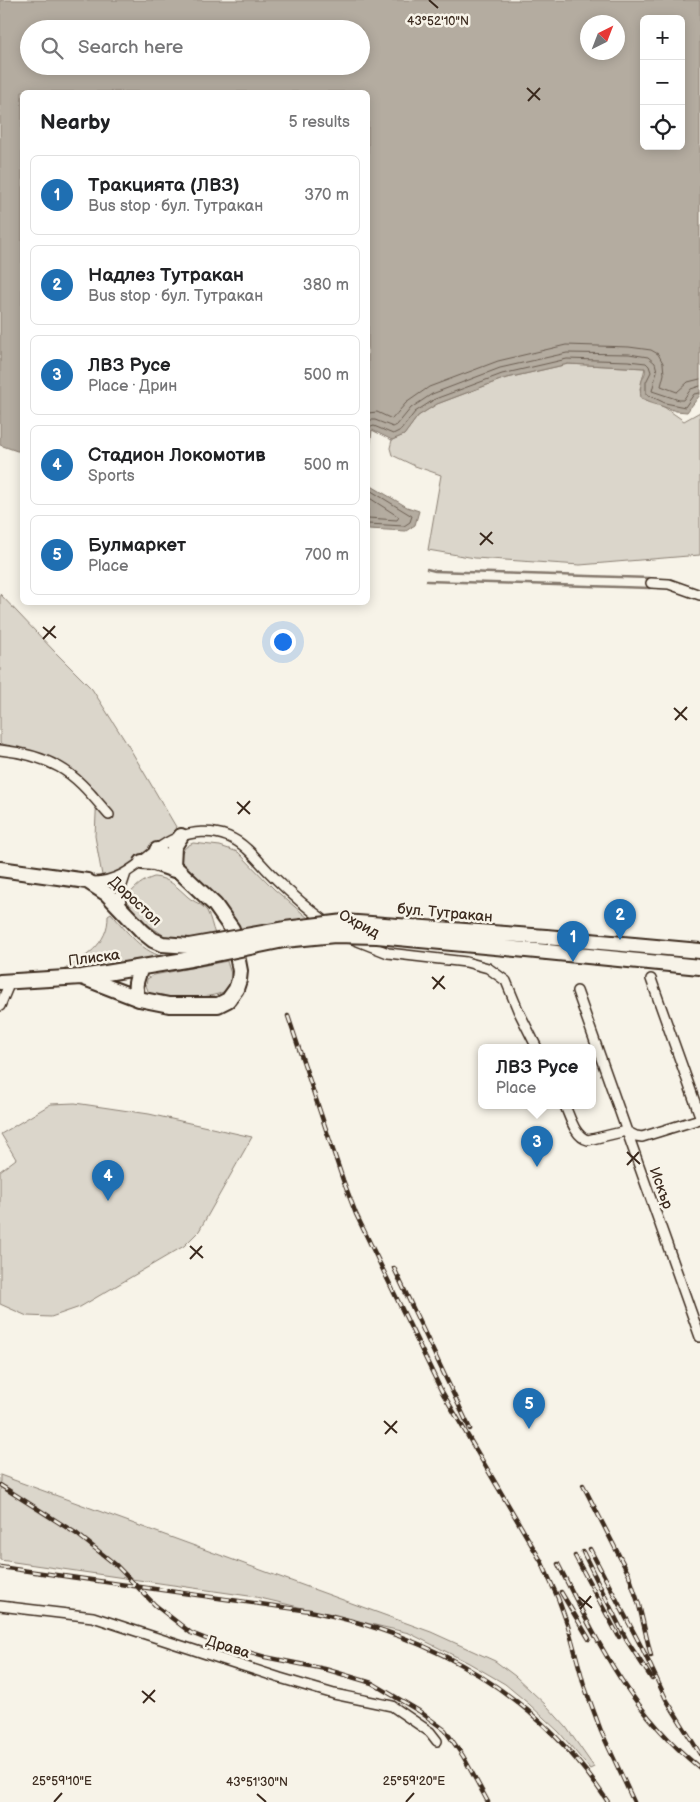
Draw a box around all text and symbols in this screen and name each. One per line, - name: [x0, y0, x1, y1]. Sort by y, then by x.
- text: 43°52'10"N: [407, 14, 469, 29]
- north arrow: [580, 15, 625, 60]
- map controls: [640, 15, 685, 150]
- button: +: [640, 15, 685, 60]
- search box: [20, 20, 370, 75]
- icon: search: [38, 34, 66, 62]
- text: Search here: [78, 36, 183, 59]
- button: −: [640, 60, 685, 105]
- button: locate: [640, 105, 685, 150]
- text: Nearby: [40, 110, 110, 135]
- text: 5 results: [288, 113, 350, 132]
- text: Тракцията (ЛВЗ): [88, 174, 240, 197]
- text: 1: [54, 186, 60, 205]
- text: 370 m: [304, 186, 349, 205]
- text: Bus stop · бул. Тутракан: [88, 197, 263, 216]
- text: Надлез Тутракан: [88, 264, 244, 287]
- text: 2: [52, 276, 62, 295]
- text: 380 m: [303, 276, 349, 295]
- text: Bus stop · бул. Тутракан: [88, 287, 263, 306]
- text: ЛВЗ Русе: [88, 354, 171, 377]
- text: 3: [52, 366, 62, 385]
- text: 500 m: [303, 366, 349, 385]
- text: Place · Дрин: [88, 377, 177, 396]
- text: Стадион Локомотив: [88, 444, 266, 467]
- text: 4: [52, 456, 62, 475]
- text: 500 m: [303, 456, 349, 475]
- text: Sports: [88, 467, 135, 486]
- text: Булмаркет: [88, 534, 186, 557]
- text: 5: [52, 546, 62, 565]
- text: 700 m: [305, 546, 349, 565]
- text: Place: [88, 557, 129, 576]
- your location: [270, 629, 296, 655]
- street label: Доростол: [105, 872, 165, 930]
- street label: бул. Тутракан: [397, 899, 493, 927]
- pin: 2: [604, 899, 636, 940]
- street label: Охрид: [335, 905, 383, 943]
- pin: 1: [557, 921, 589, 962]
- street label: Плиска: [67, 945, 121, 971]
- popup: [478, 1044, 596, 1109]
- text: ЛВЗ Русе: [496, 1056, 578, 1079]
- text: Place: [496, 1079, 536, 1098]
- pin: 3: [521, 1126, 553, 1167]
- pin: 4: [92, 1160, 124, 1201]
- street label: Искър: [645, 1164, 678, 1212]
- pin: 5: [513, 1388, 545, 1429]
- street label: Драва: [204, 1631, 252, 1663]
- text: 25°59'10"E: [32, 1774, 92, 1789]
- text: 25°59'20"E: [383, 1774, 445, 1789]
- text: 43°51'30"N: [226, 1775, 288, 1790]

